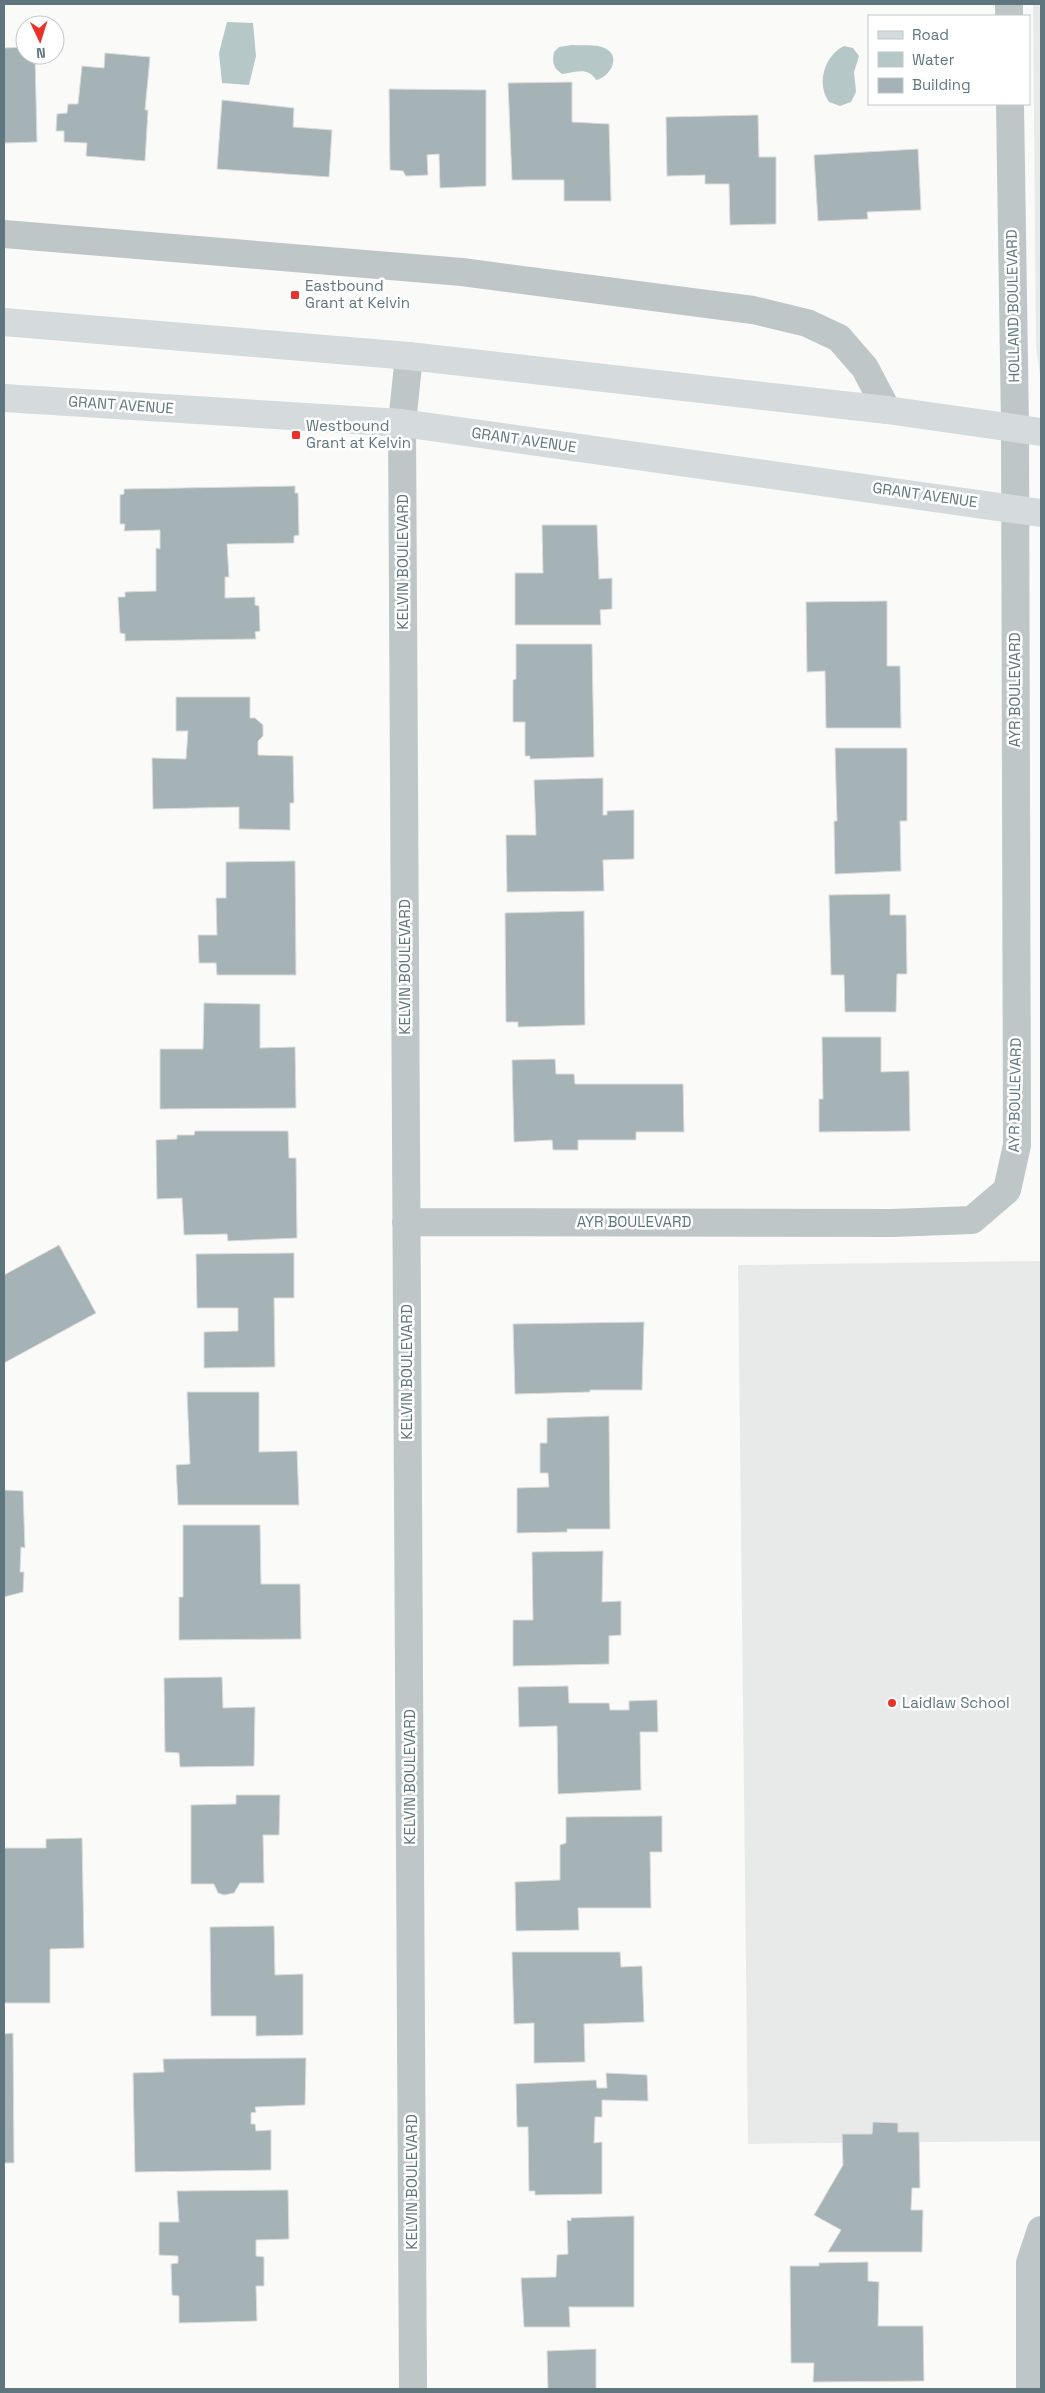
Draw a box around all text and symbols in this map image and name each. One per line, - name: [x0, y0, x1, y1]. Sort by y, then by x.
- north arrow: [15, 15, 65, 65]
- legend: [868, 15, 1030, 105]
- text: Road: [912, 25, 949, 44]
- text: N: [36, 44, 46, 62]
- text: Water: [912, 50, 955, 69]
- text: Building: [912, 75, 971, 94]
- street label: HOLLAND BOULEVARD: [1002, 229, 1023, 383]
- place label: Eastbound Grant at Kelvin: [305, 276, 410, 312]
- marker: Eastbound Grant at Kelvin: [289, 289, 301, 301]
- street label: GRANT AVENUE: [68, 391, 174, 418]
- place label: Westbound Grant at Kelvin: [306, 416, 411, 452]
- street label: GRANT AVENUE: [470, 423, 578, 456]
- marker: Westbound Grant at Kelvin: [290, 429, 302, 441]
- street label: GRANT AVENUE: [871, 478, 979, 511]
- street label: KELVIN BOULEVARD: [393, 494, 412, 630]
- street label: AYR BOULEVARD: [1005, 633, 1024, 747]
- street label: KELVIN BOULEVARD: [395, 899, 414, 1035]
- street label: AYR BOULEVARD: [1004, 1037, 1025, 1153]
- street label: AYR BOULEVARD: [577, 1212, 691, 1231]
- street label: KELVIN BOULEVARD: [397, 1304, 416, 1440]
- place label: Laidlaw School: [902, 1693, 1010, 1712]
- marker: Laidlaw School: [886, 1697, 898, 1709]
- street label: KELVIN BOULEVARD: [400, 1709, 419, 1845]
- street label: KELVIN BOULEVARD: [402, 2114, 421, 2250]

